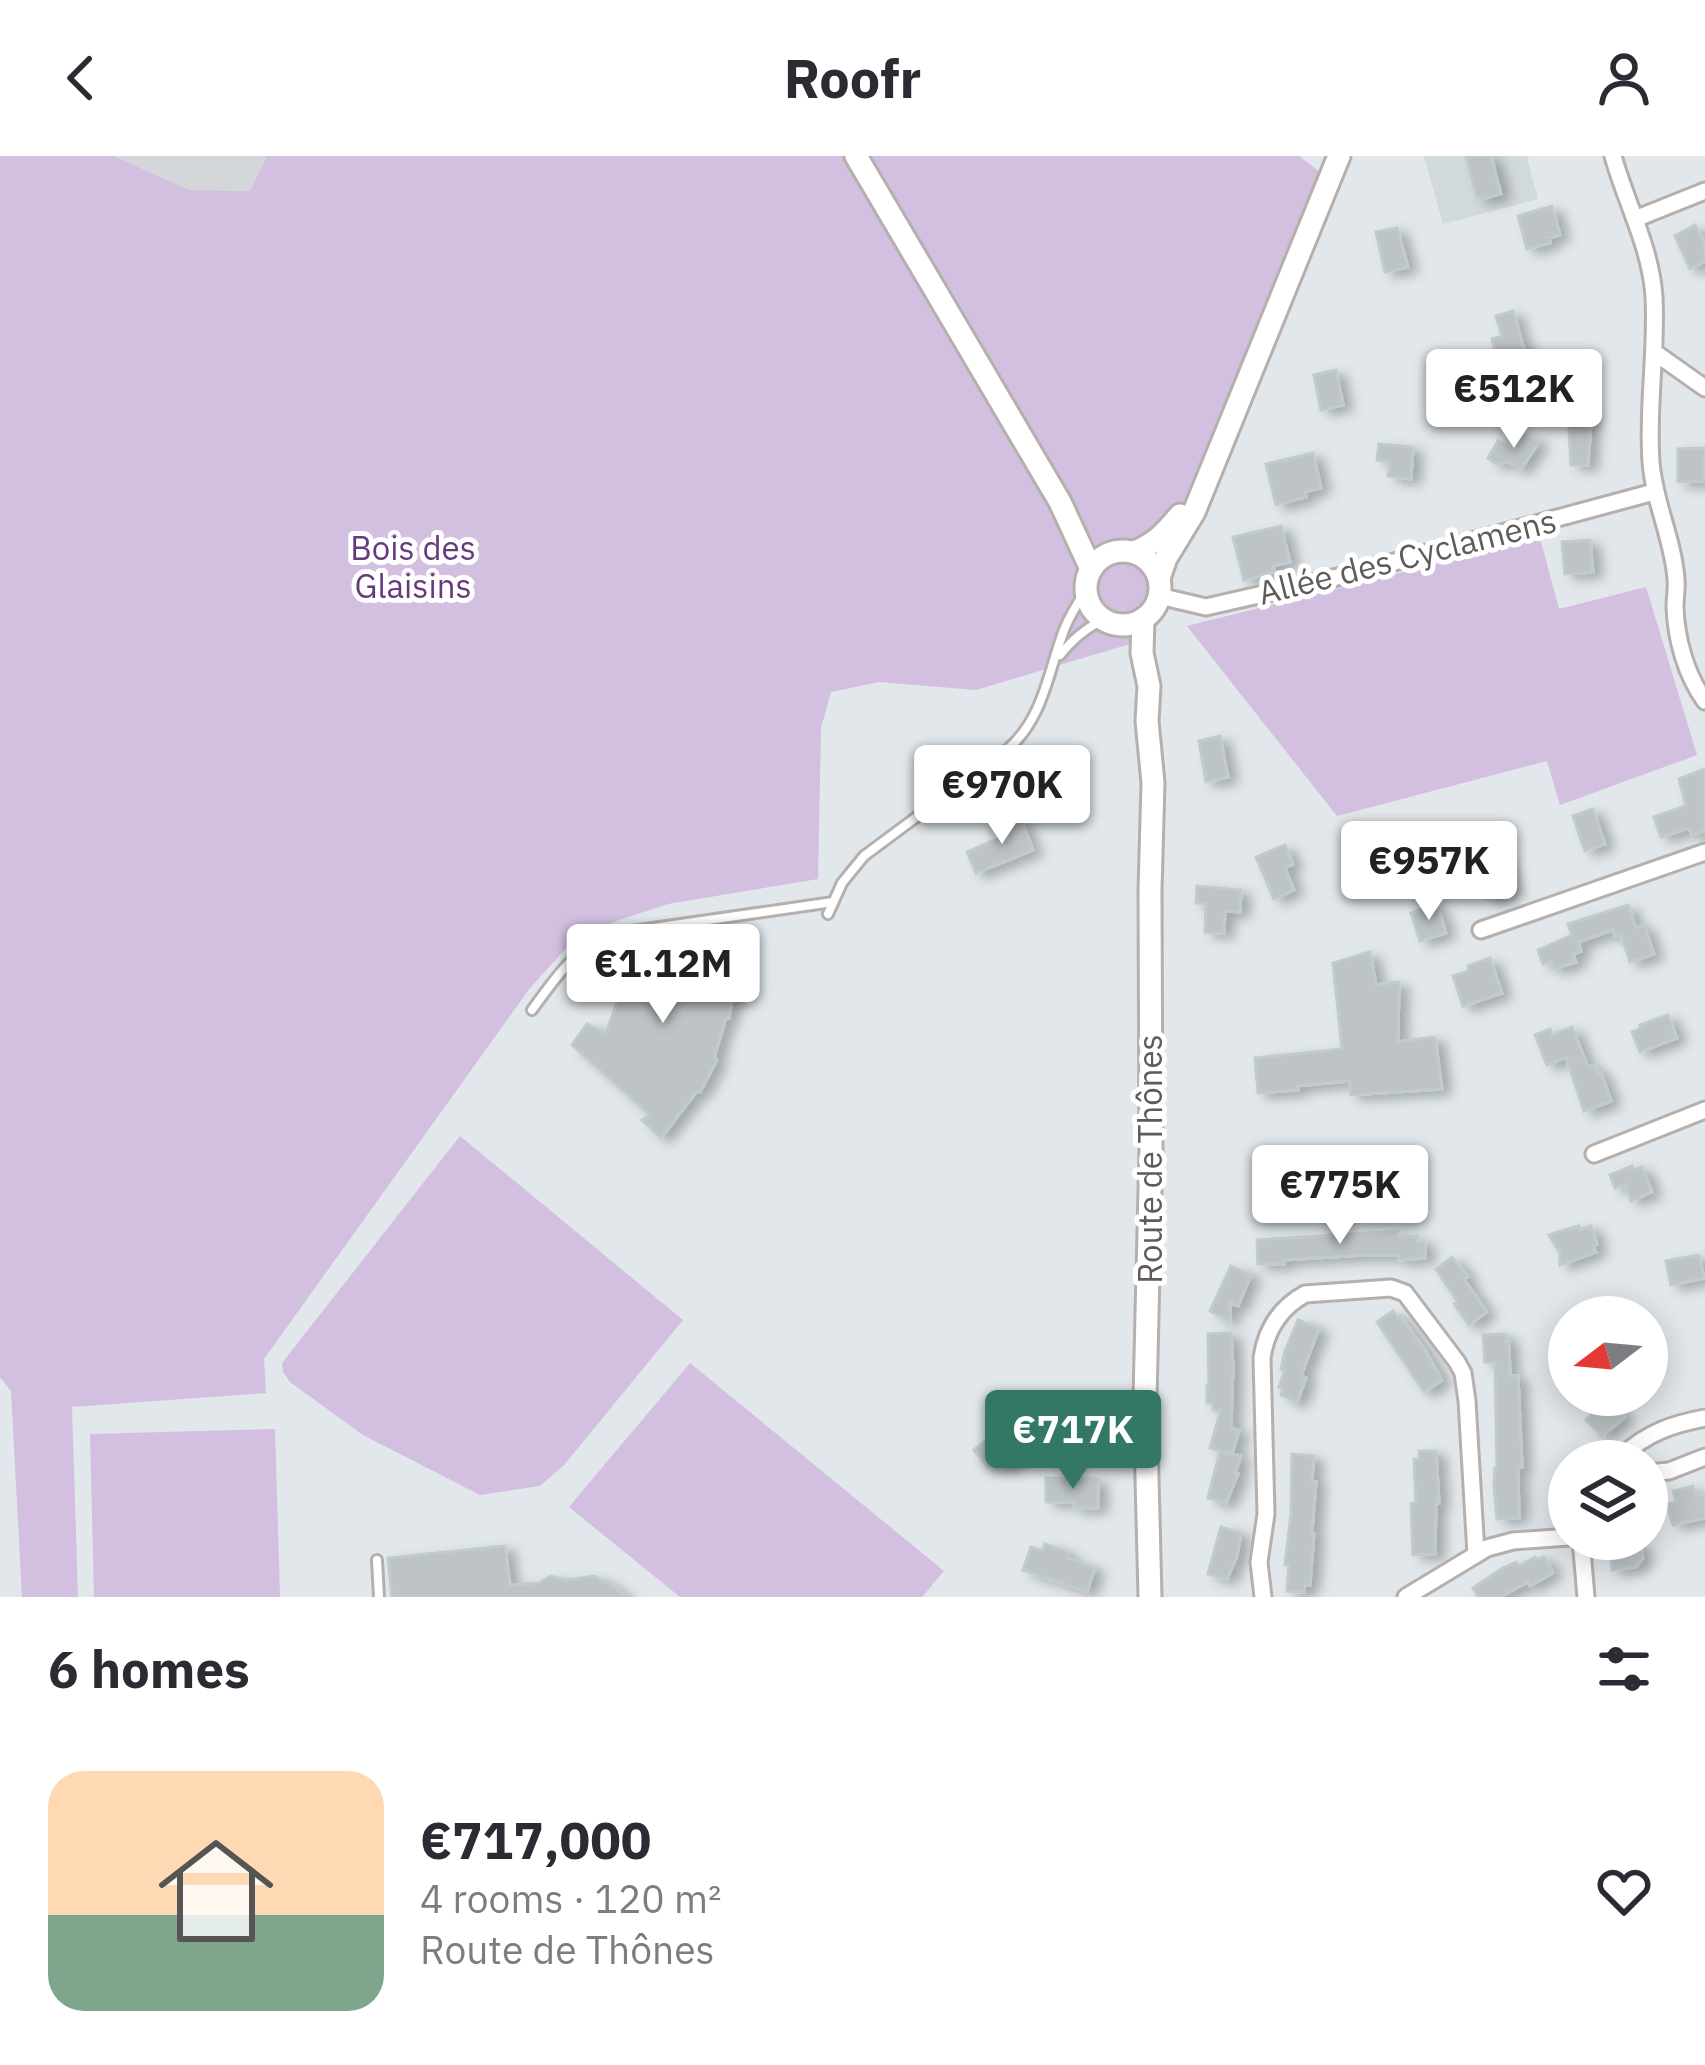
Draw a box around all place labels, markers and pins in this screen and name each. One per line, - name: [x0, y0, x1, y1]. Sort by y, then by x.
- pin: €512K: [1430, 349, 1598, 451]
- pin: €970K: [918, 745, 1086, 847]
- pin: €957K: [1345, 821, 1513, 923]
- pin: €1.12M: [565, 924, 761, 1026]
- pin: €775K: [1256, 1145, 1424, 1247]
- pin: €717K: [989, 1390, 1157, 1492]

